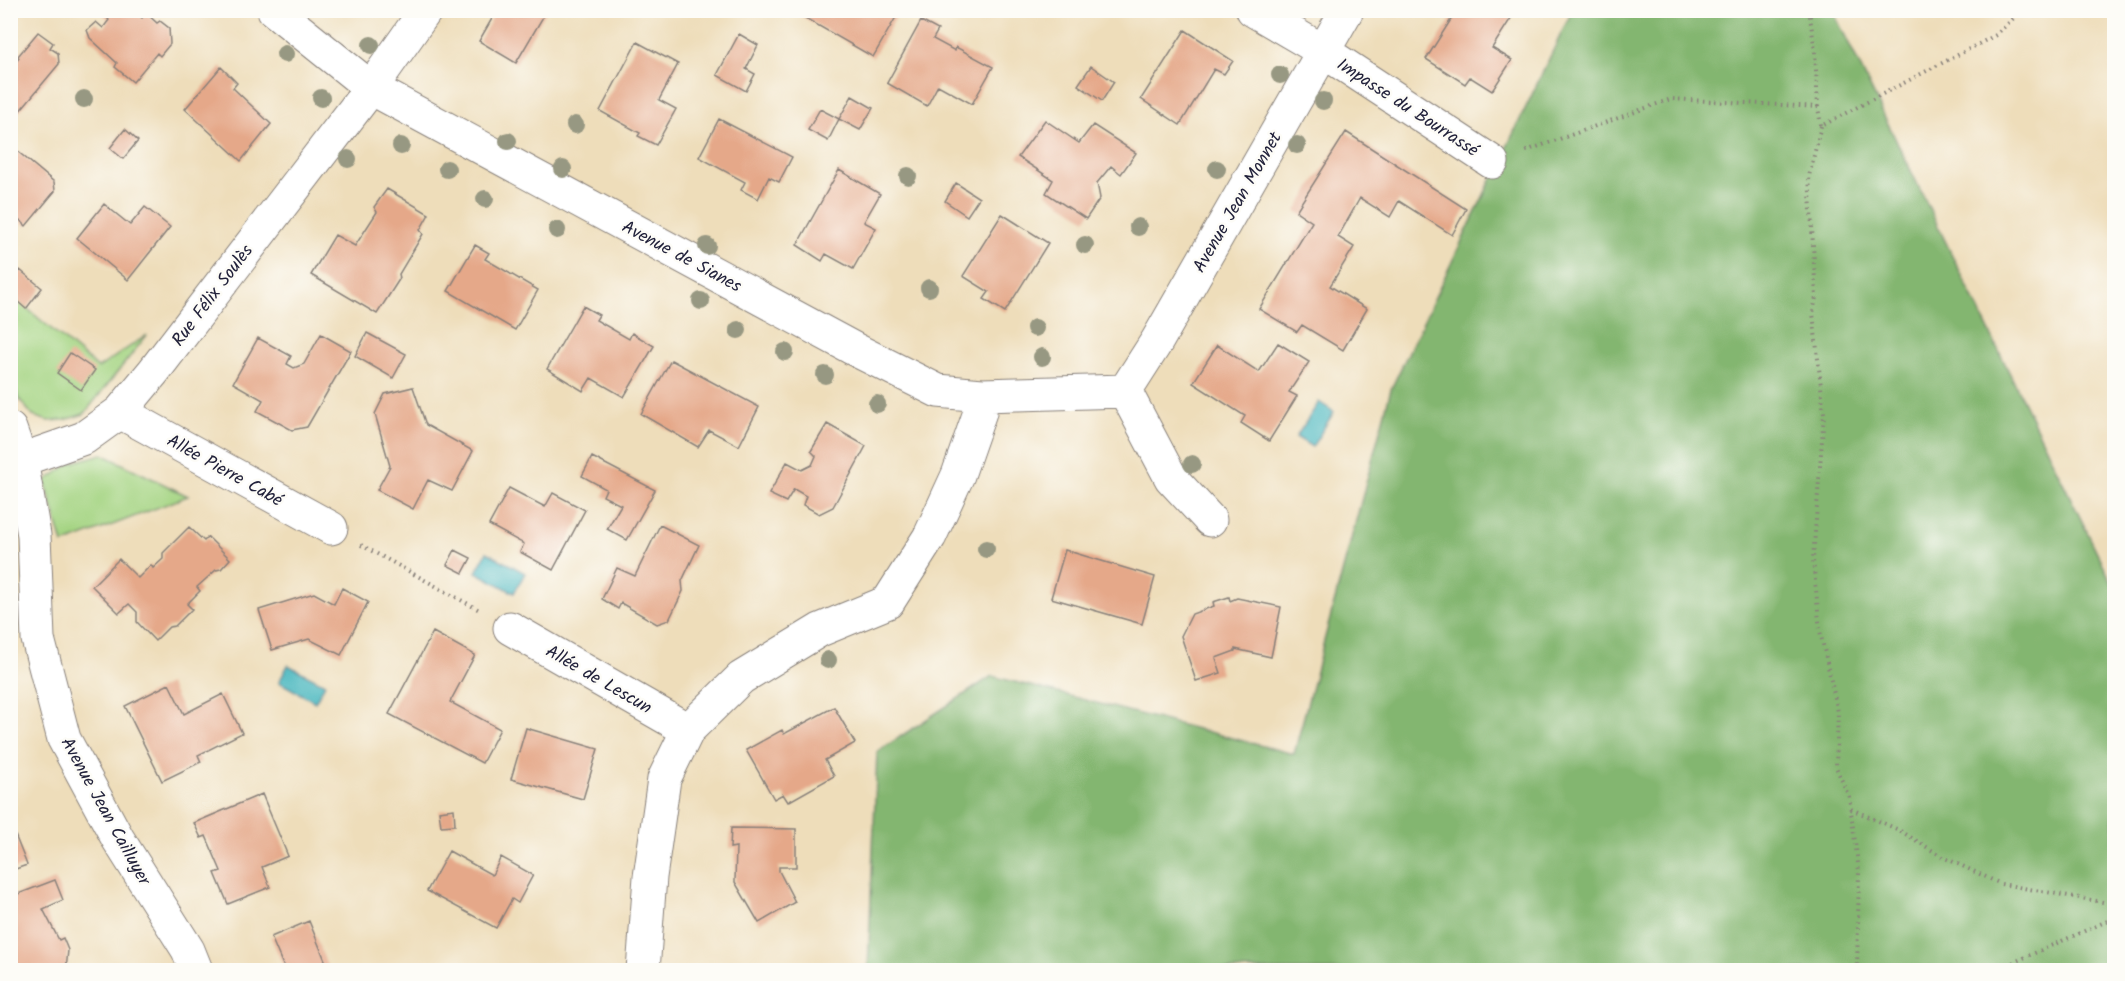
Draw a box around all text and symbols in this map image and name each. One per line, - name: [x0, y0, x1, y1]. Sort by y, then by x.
- street label: Impasse du Bourrassé: [1330, 51, 1485, 166]
- street label: Avenue Jean Monnet: [1186, 126, 1291, 279]
- street label: Avenue de Sianes: [616, 213, 747, 301]
- street label: Rue Félix Soulès: [165, 238, 262, 353]
- street label: Allée Pierre Cabé: [161, 427, 289, 516]
- street label: Allée de Lescun: [539, 638, 657, 723]
- street label: Avenue Jean Cailluyer: [52, 732, 158, 892]

